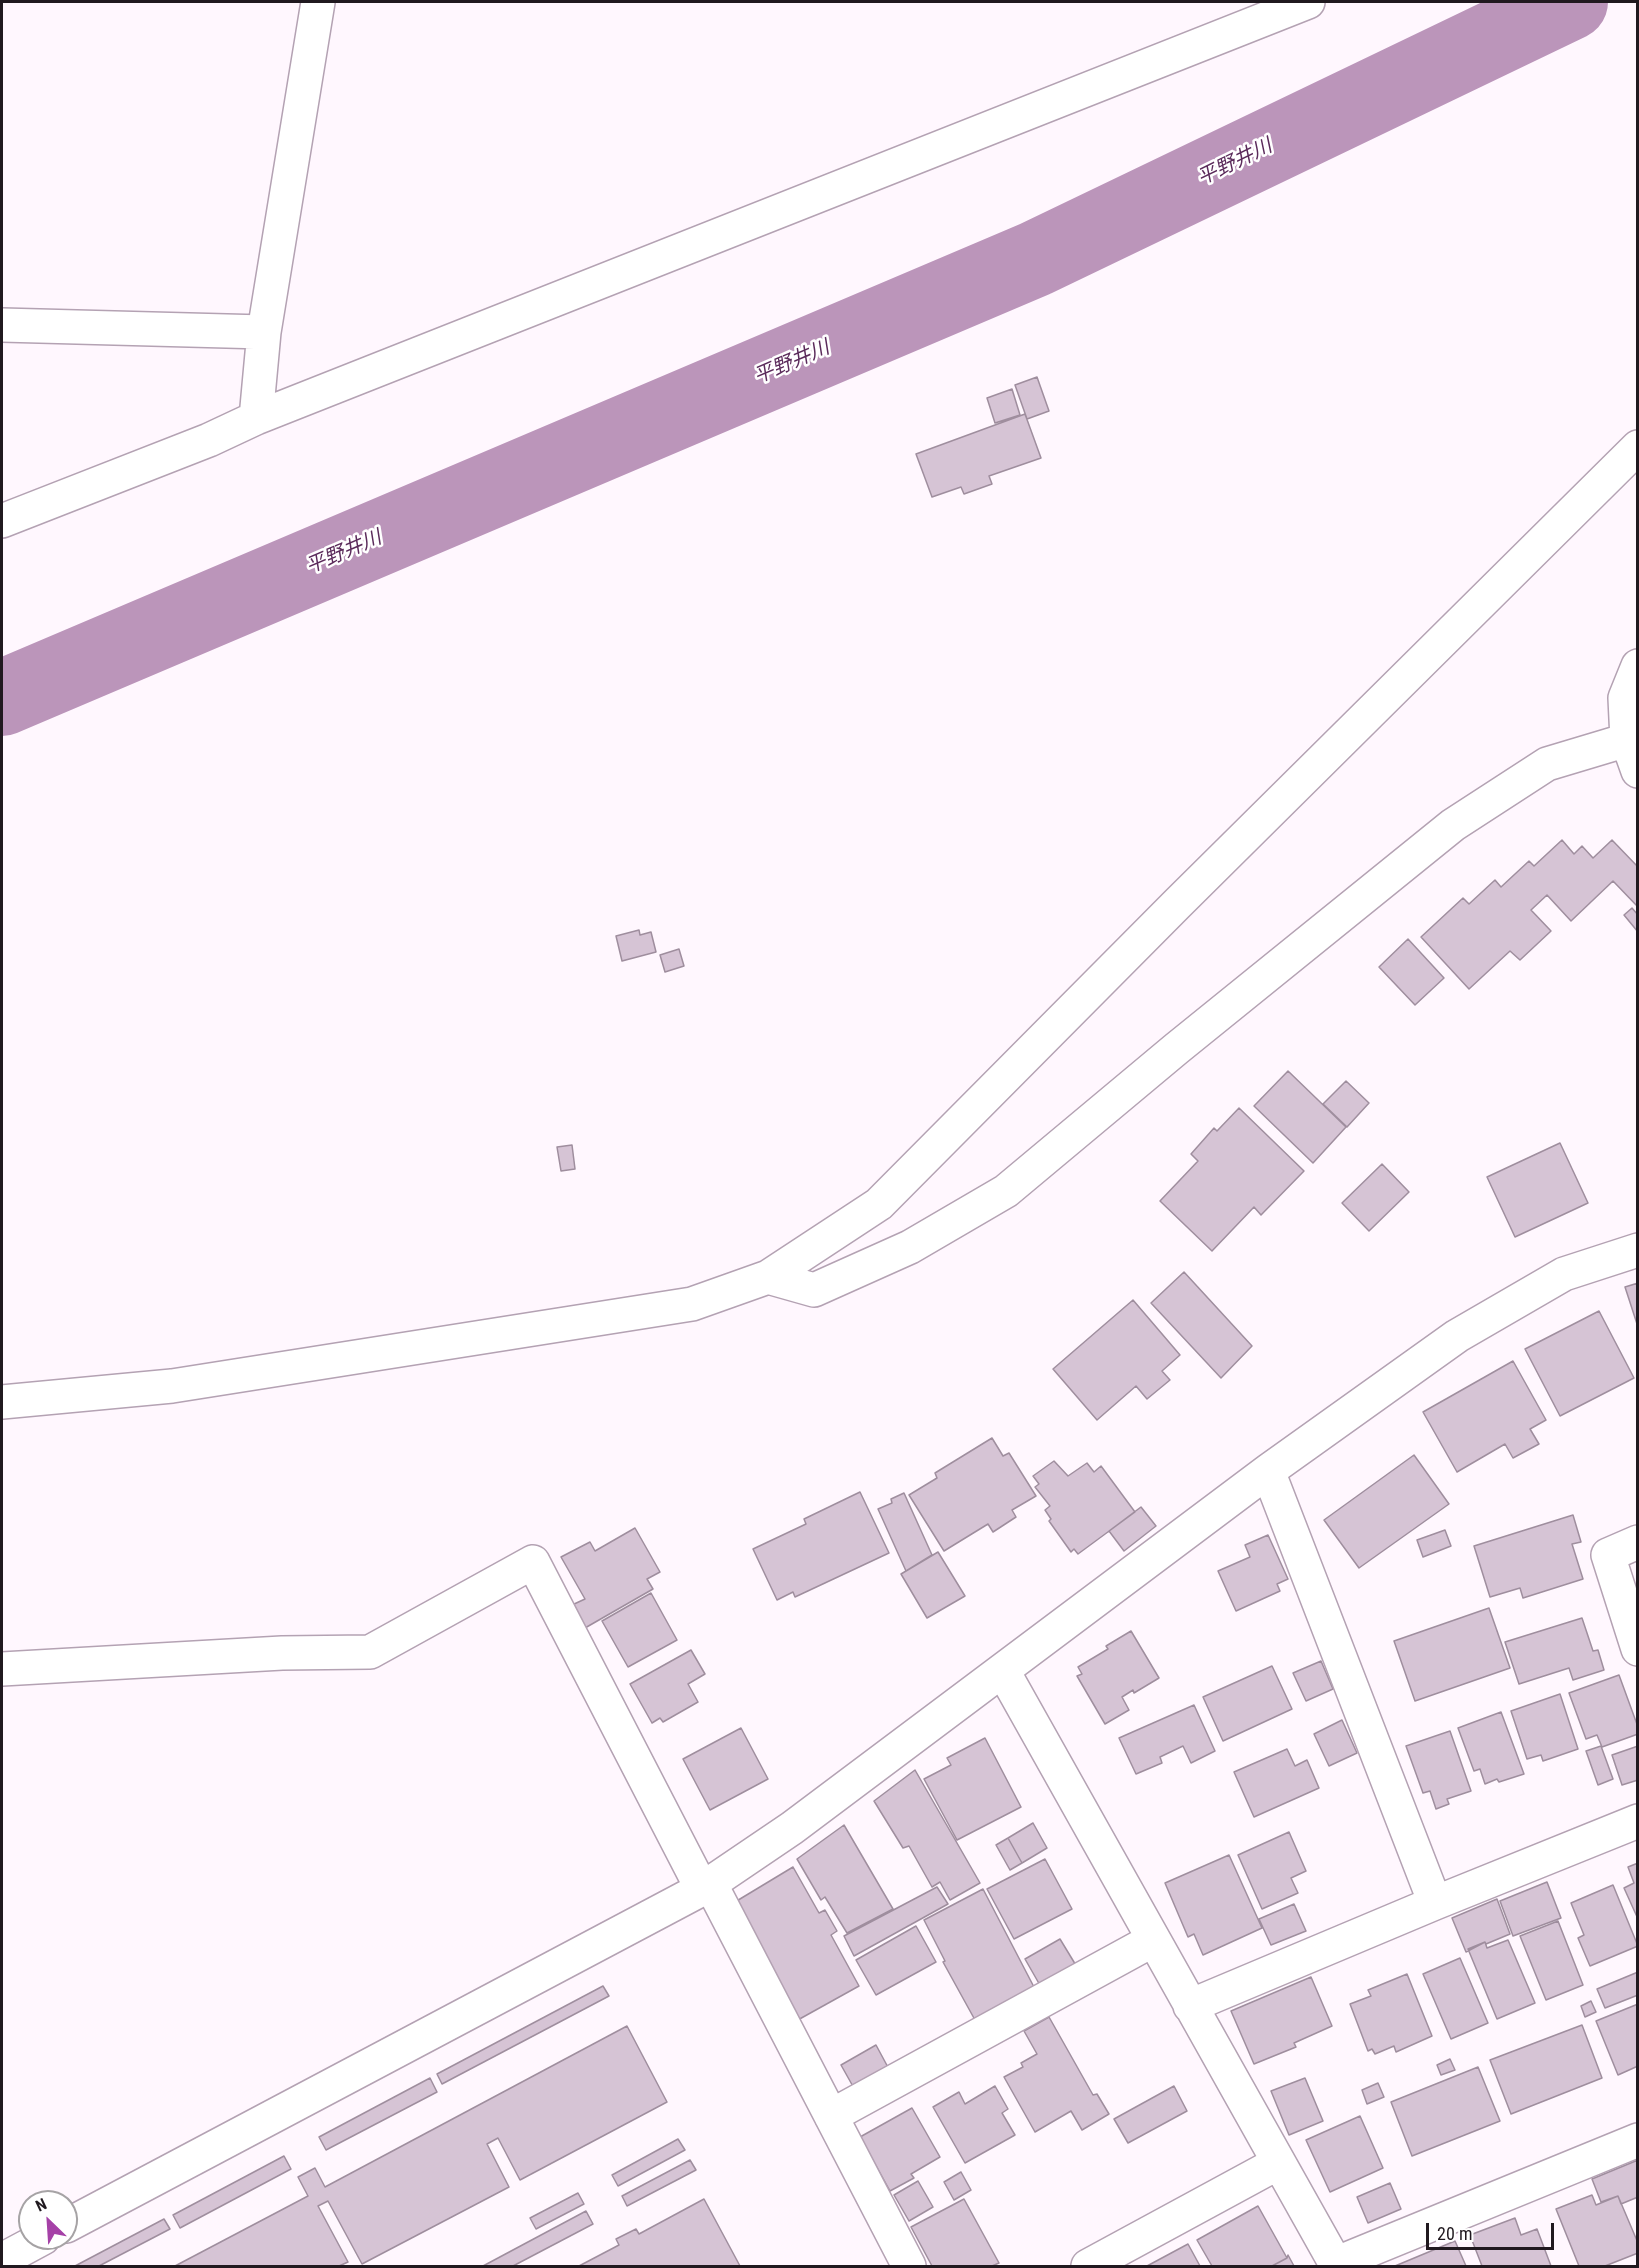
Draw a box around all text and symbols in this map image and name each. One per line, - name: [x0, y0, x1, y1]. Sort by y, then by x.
- water label: 平野井川: [1194, 135, 1276, 191]
- water label: 平野井川: [750, 336, 834, 390]
- water label: 平野井川: [302, 526, 386, 580]
- north arrow: [18, 2190, 78, 2250]
- text: N: [33, 2194, 49, 2216]
- scale bar: [1429, 2211, 1556, 2249]
- text: 20 m: [1437, 2223, 1472, 2244]

